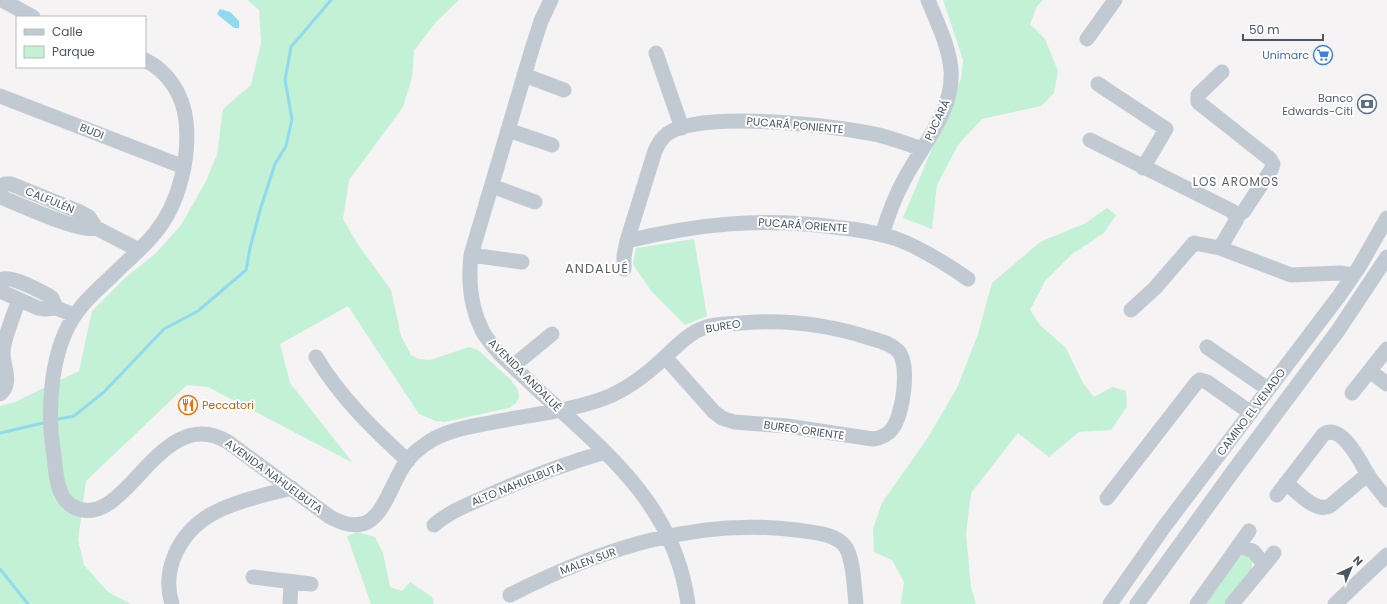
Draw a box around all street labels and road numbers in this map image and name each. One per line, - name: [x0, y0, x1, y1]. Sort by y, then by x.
- street label: PUCARÁ: [920, 96, 954, 143]
- street label: PUCARÁ PONIENTE: [746, 113, 844, 137]
- street label: BUDI: [78, 119, 106, 143]
- street label: CALFULÉN: [23, 183, 77, 217]
- street label: PUCARÁ ORIENTE: [758, 214, 848, 236]
- street label: BUREO: [704, 315, 742, 337]
- street label: AVENIDA ANDALUÉ: [485, 335, 565, 415]
- street label: CAMINO EL VENADO: [1213, 365, 1289, 459]
- street label: BUREO ORIENTE: [763, 416, 845, 444]
- street label: AVENIDA NAHUELBUTA: [222, 435, 327, 517]
- street label: ALTO NAHUELBUTA: [469, 458, 566, 510]
- street label: MALEN SUR: [558, 543, 619, 579]

